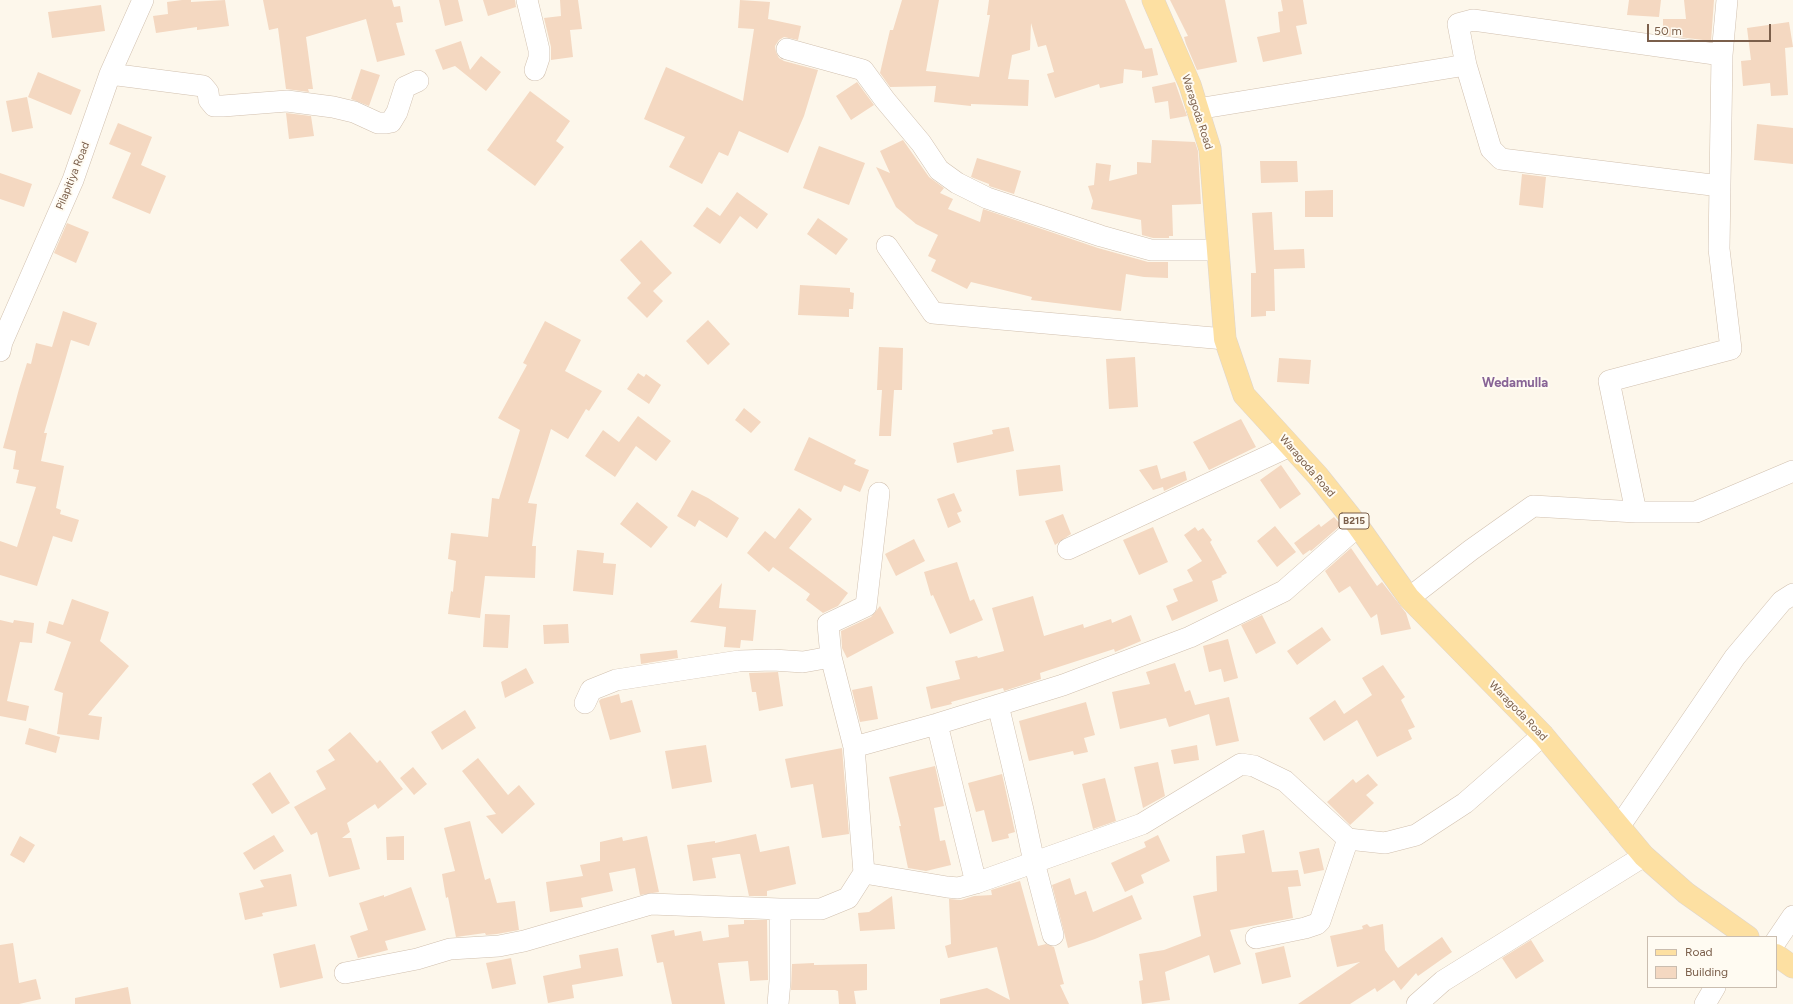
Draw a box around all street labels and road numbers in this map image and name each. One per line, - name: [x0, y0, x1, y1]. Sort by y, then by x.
- street label: Waragoda Road: [1179, 73, 1215, 151]
- street label: Pilapitiya Road: [53, 140, 93, 212]
- street label: Waragoda Road: [1276, 432, 1338, 500]
- road number: B215: [1339, 513, 1369, 529]
- street label: Waragoda Road: [1486, 678, 1550, 744]

